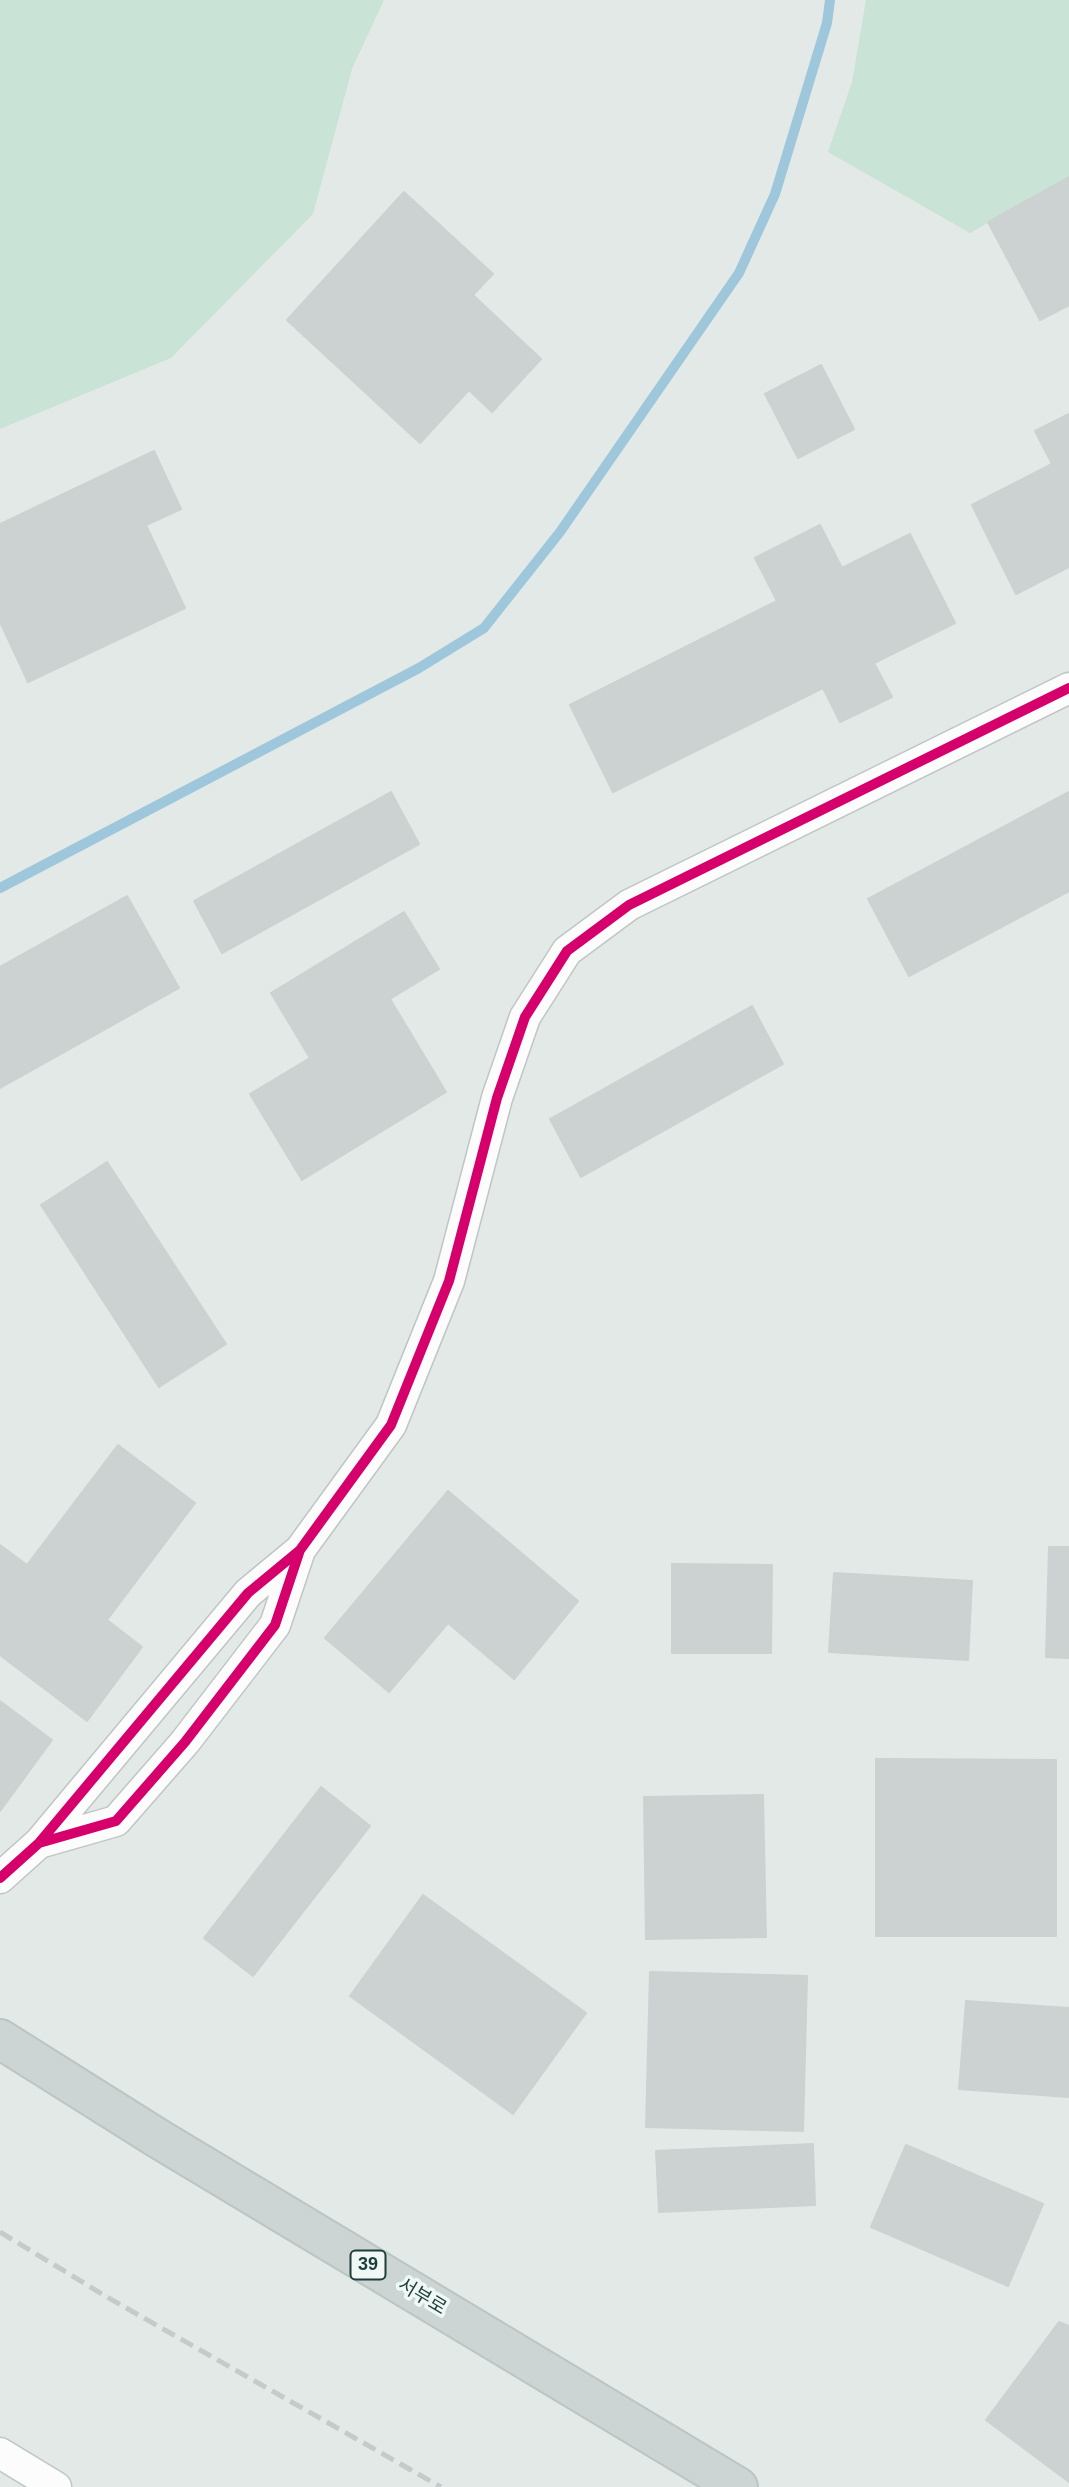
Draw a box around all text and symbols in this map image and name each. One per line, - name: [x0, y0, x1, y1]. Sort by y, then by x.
- road number: 39: [350, 2250, 386, 2280]
- street label: 서부로: [394, 2274, 450, 2320]

